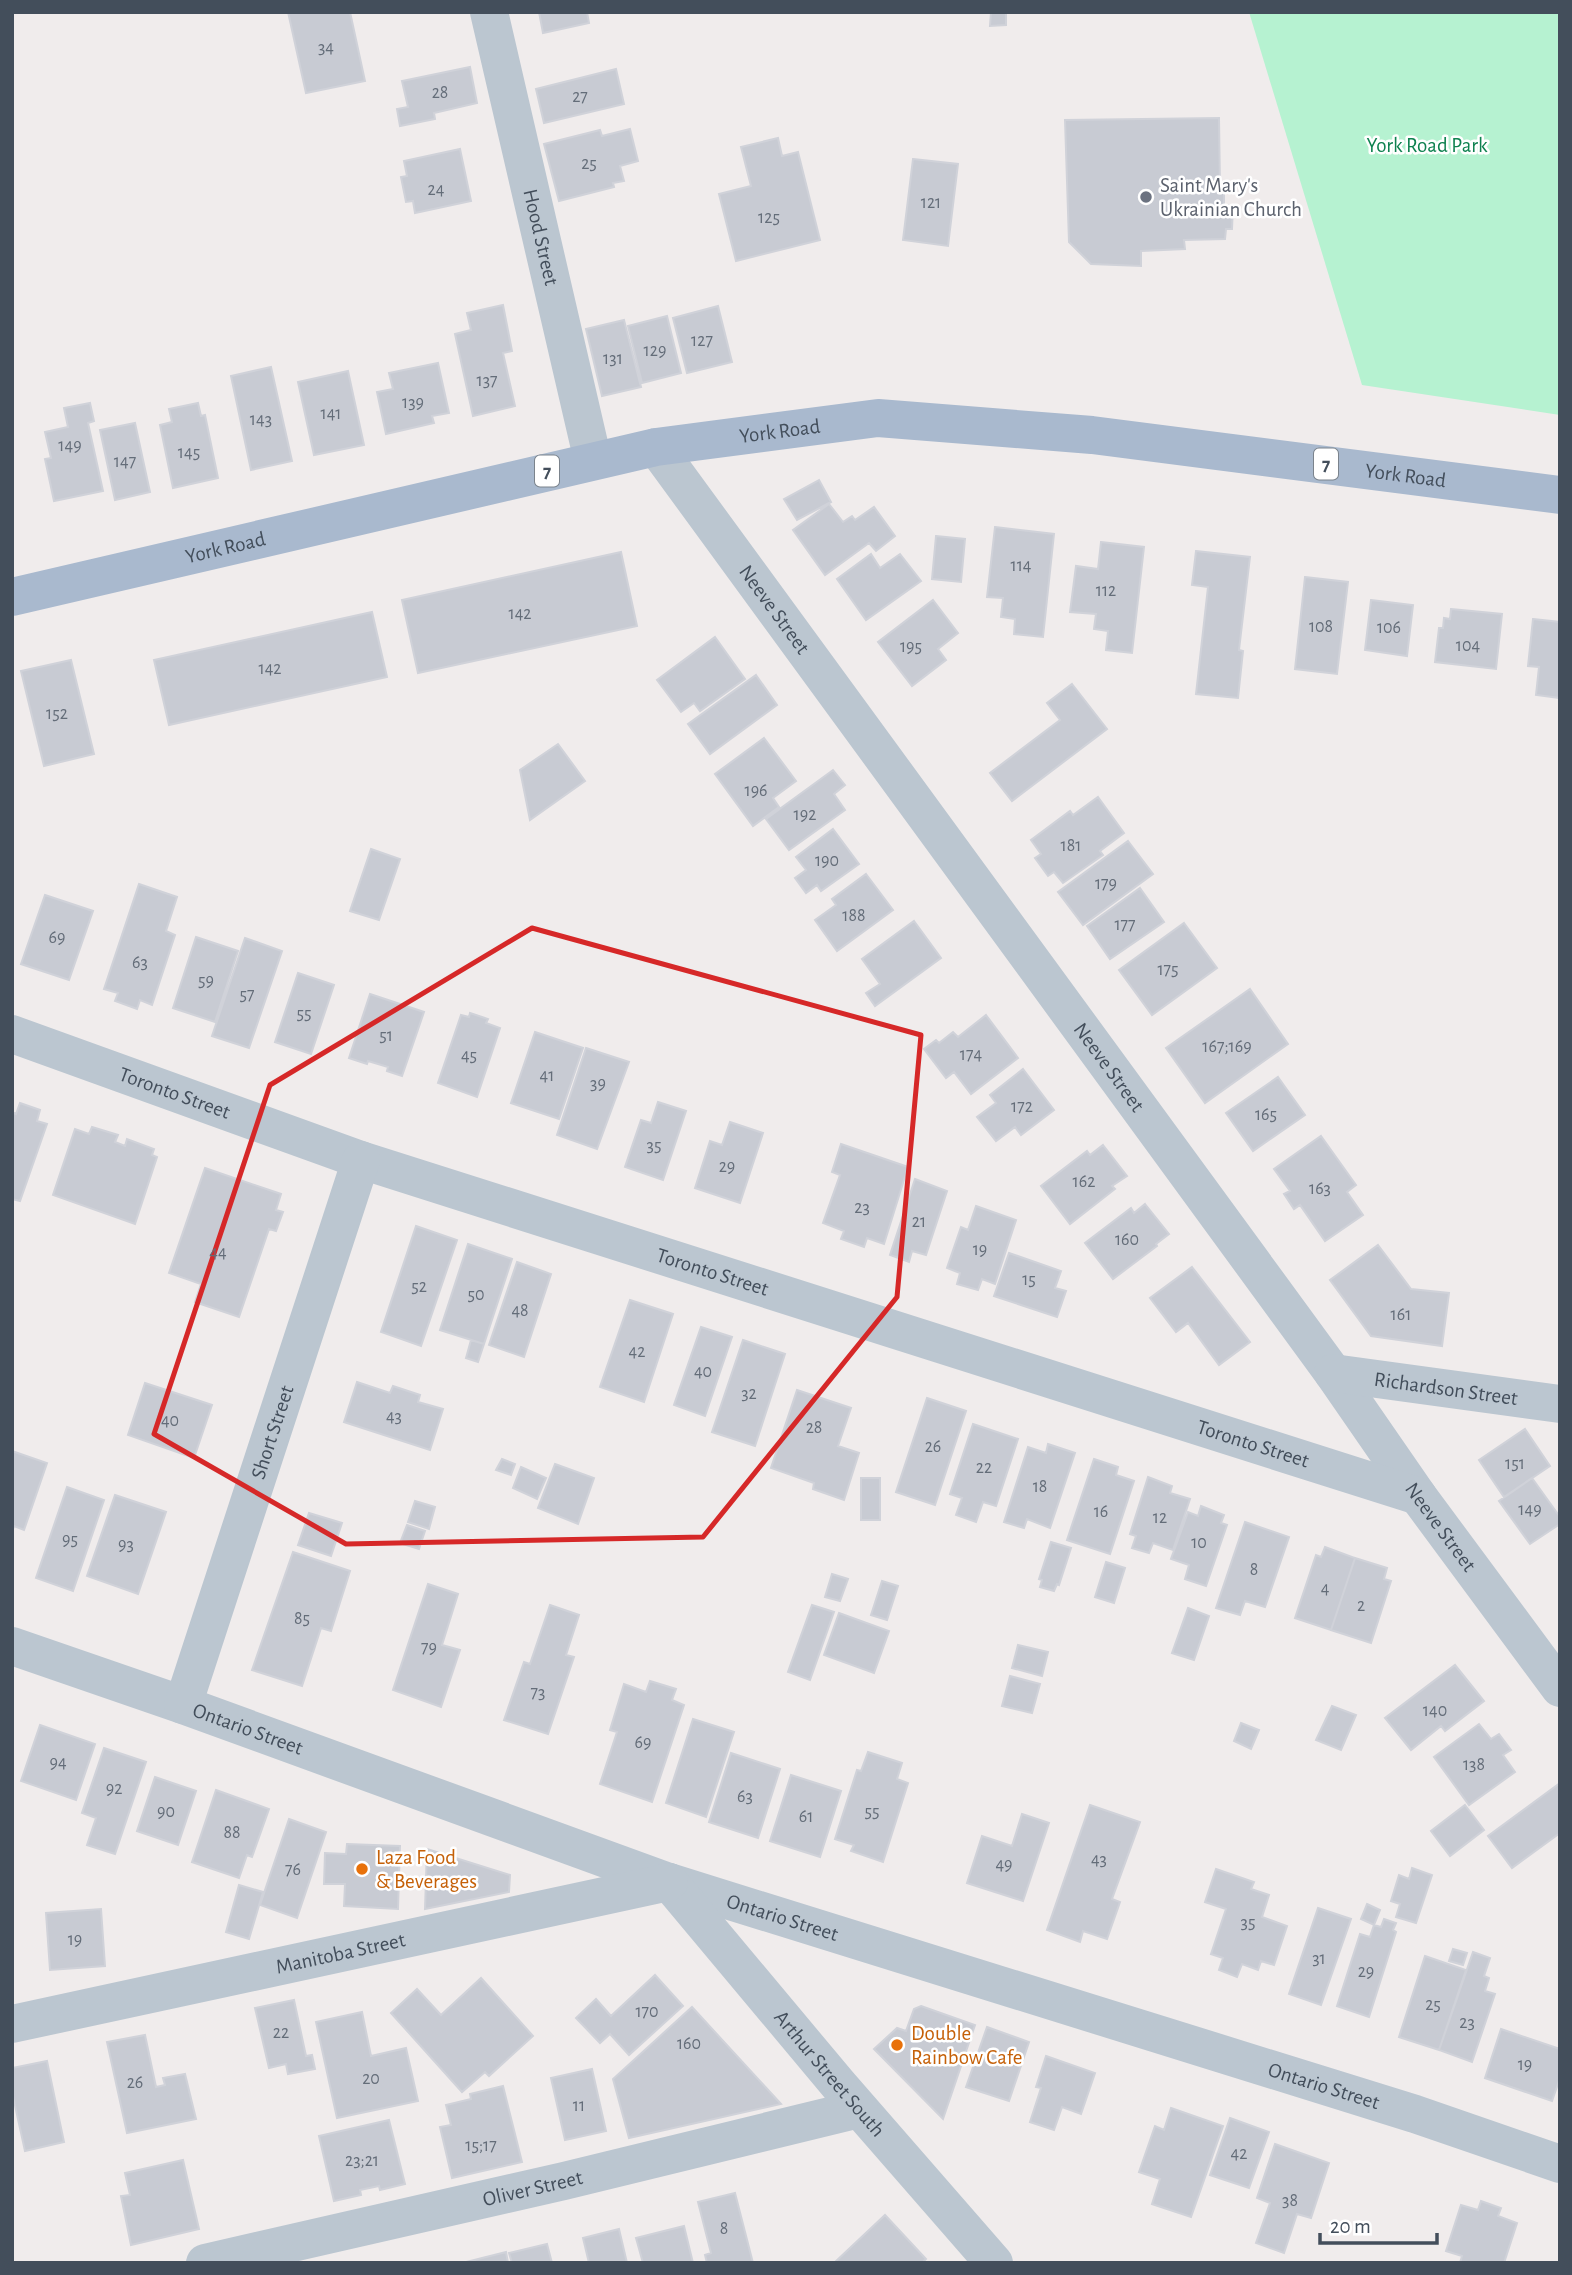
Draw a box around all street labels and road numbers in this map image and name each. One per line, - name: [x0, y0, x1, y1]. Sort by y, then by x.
- street label: Hood Street: [519, 187, 562, 288]
- street label: York Road: [738, 416, 822, 447]
- road number: 7: [1314, 449, 1338, 480]
- road number: 7: [535, 456, 559, 486]
- street label: York Road: [1364, 460, 1447, 491]
- street label: York Road: [183, 528, 268, 567]
- street label: Neeve Street: [735, 561, 814, 658]
- street label: Neeve Street: [1070, 1019, 1148, 1116]
- street label: Toronto Street: [116, 1064, 233, 1123]
- street label: Toronto Street: [654, 1245, 771, 1300]
- street label: Richardson Street: [1373, 1369, 1519, 1409]
- street label: Short Street: [248, 1383, 298, 1482]
- street label: Toronto Street: [1194, 1416, 1312, 1472]
- street label: Neeve Street: [1401, 1479, 1480, 1576]
- street label: Ontario Street: [190, 1699, 306, 1759]
- street label: Ontario Street: [724, 1891, 841, 1945]
- street label: Manitoba Street: [274, 1929, 408, 1978]
- street label: Arthur Street South: [770, 2007, 889, 2141]
- street label: Ontario Street: [1266, 2059, 1382, 2113]
- street label: Oliver Street: [481, 2167, 585, 2210]

